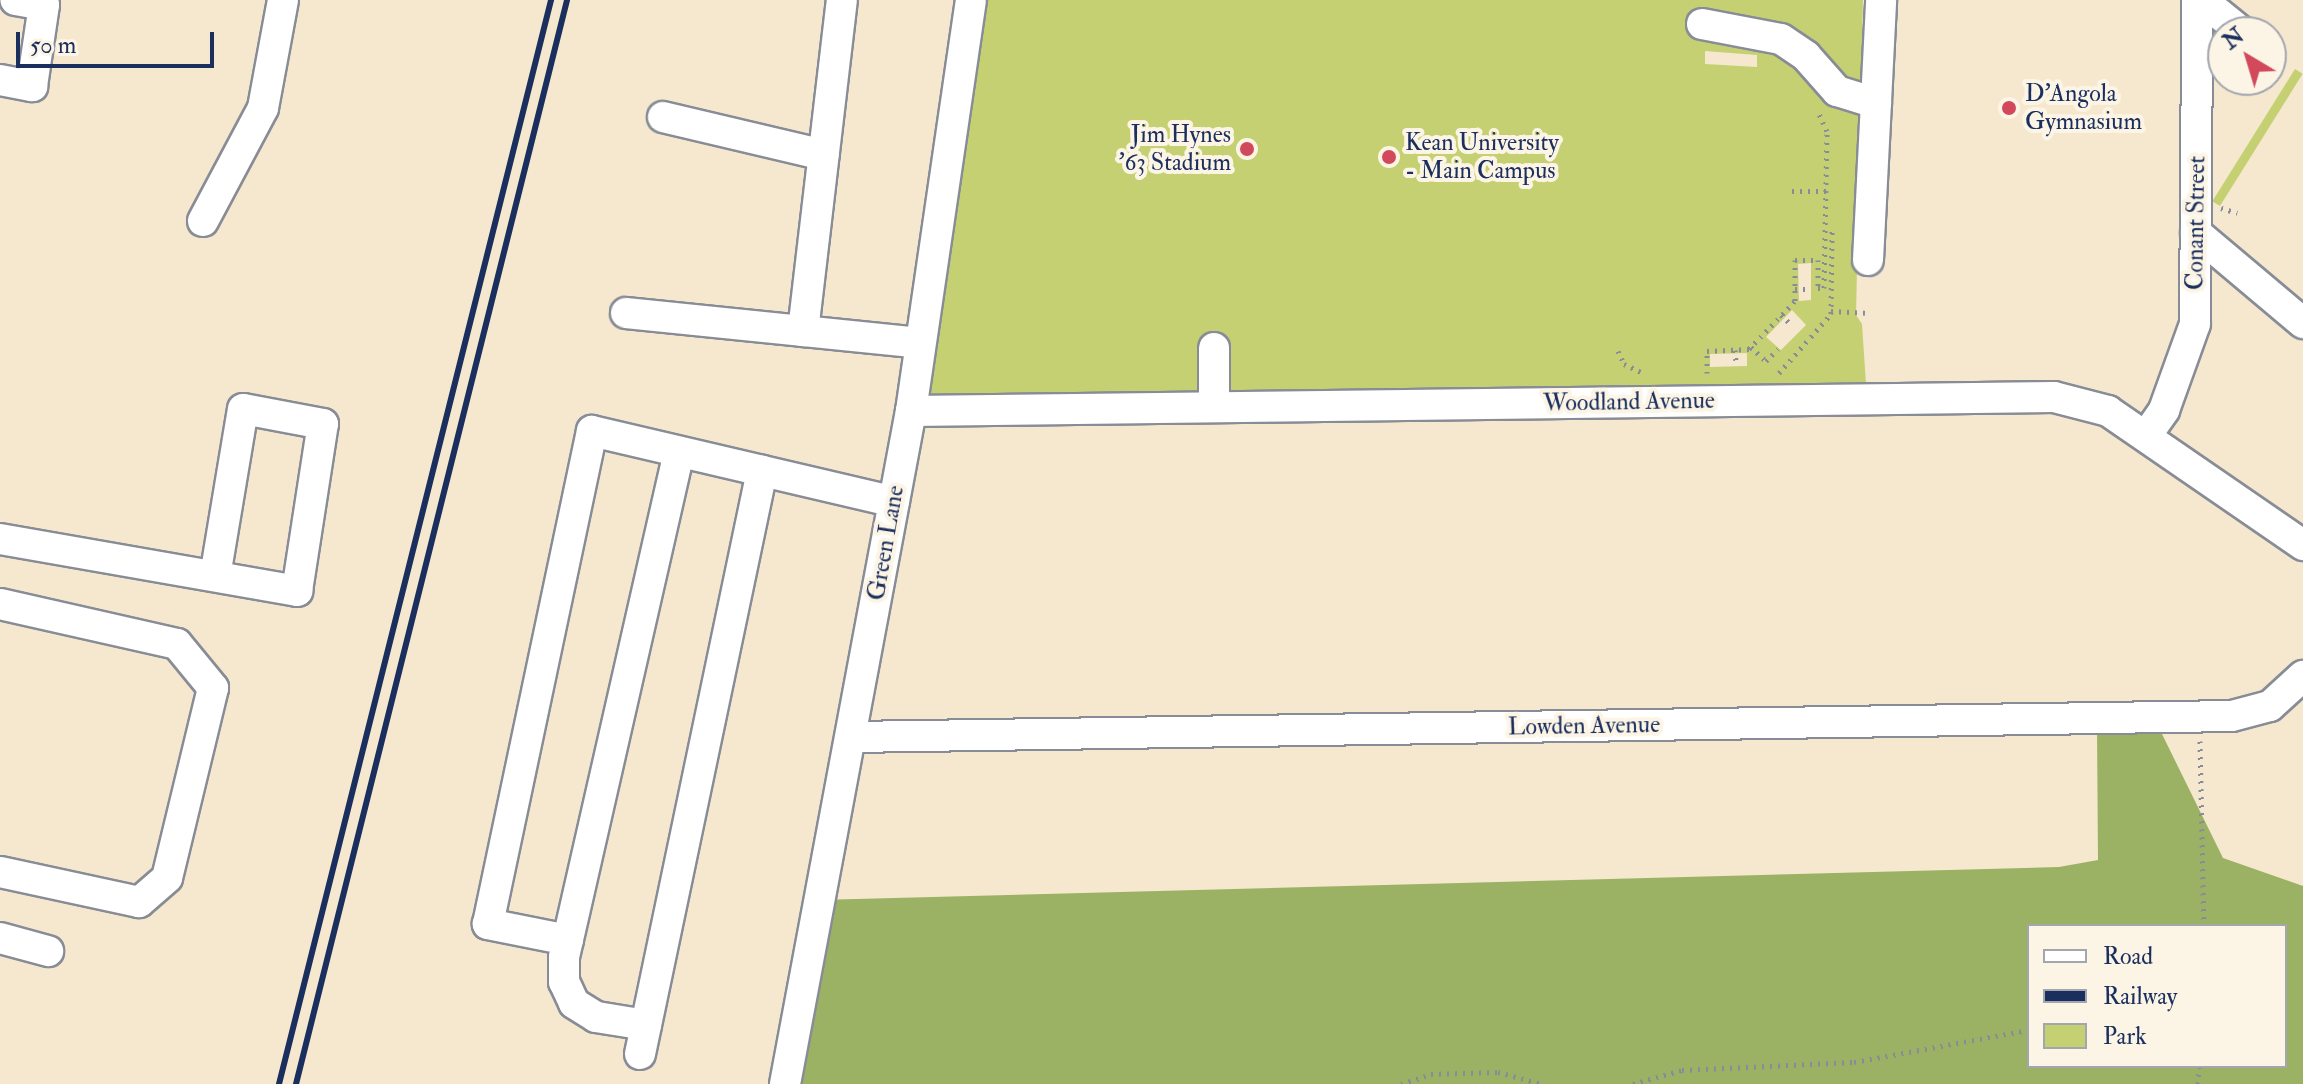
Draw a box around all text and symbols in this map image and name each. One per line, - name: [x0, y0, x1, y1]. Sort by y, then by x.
- scale bar: [20, 16, 218, 66]
- north arrow: [2207, 16, 2287, 96]
- text: N: [2217, 22, 2250, 56]
- text: 50 m: [30, 30, 76, 61]
- place label: D'Angola Gymnasium: [2025, 80, 2142, 136]
- marker: D'Angola Gymnasium: [2000, 99, 2018, 117]
- place label: Jim Hynes '63 Stadium: [1118, 121, 1231, 177]
- place label: Kean University - Main Campus: [1405, 129, 1559, 185]
- marker: Jim Hynes '63 Stadium: [1238, 140, 1256, 158]
- marker: Kean University - Main Campus: [1380, 148, 1398, 166]
- street label: Conant Street: [2180, 156, 2212, 290]
- street label: Woodland Avenue: [1543, 386, 1715, 418]
- street label: Green Lane: [862, 483, 910, 603]
- street label: Lowden Avenue: [1508, 710, 1660, 742]
- legend: [2027, 924, 2287, 1068]
- text: Road: [2103, 941, 2153, 972]
- text: Railway: [2103, 981, 2177, 1012]
- text: Park: [2103, 1021, 2147, 1052]

